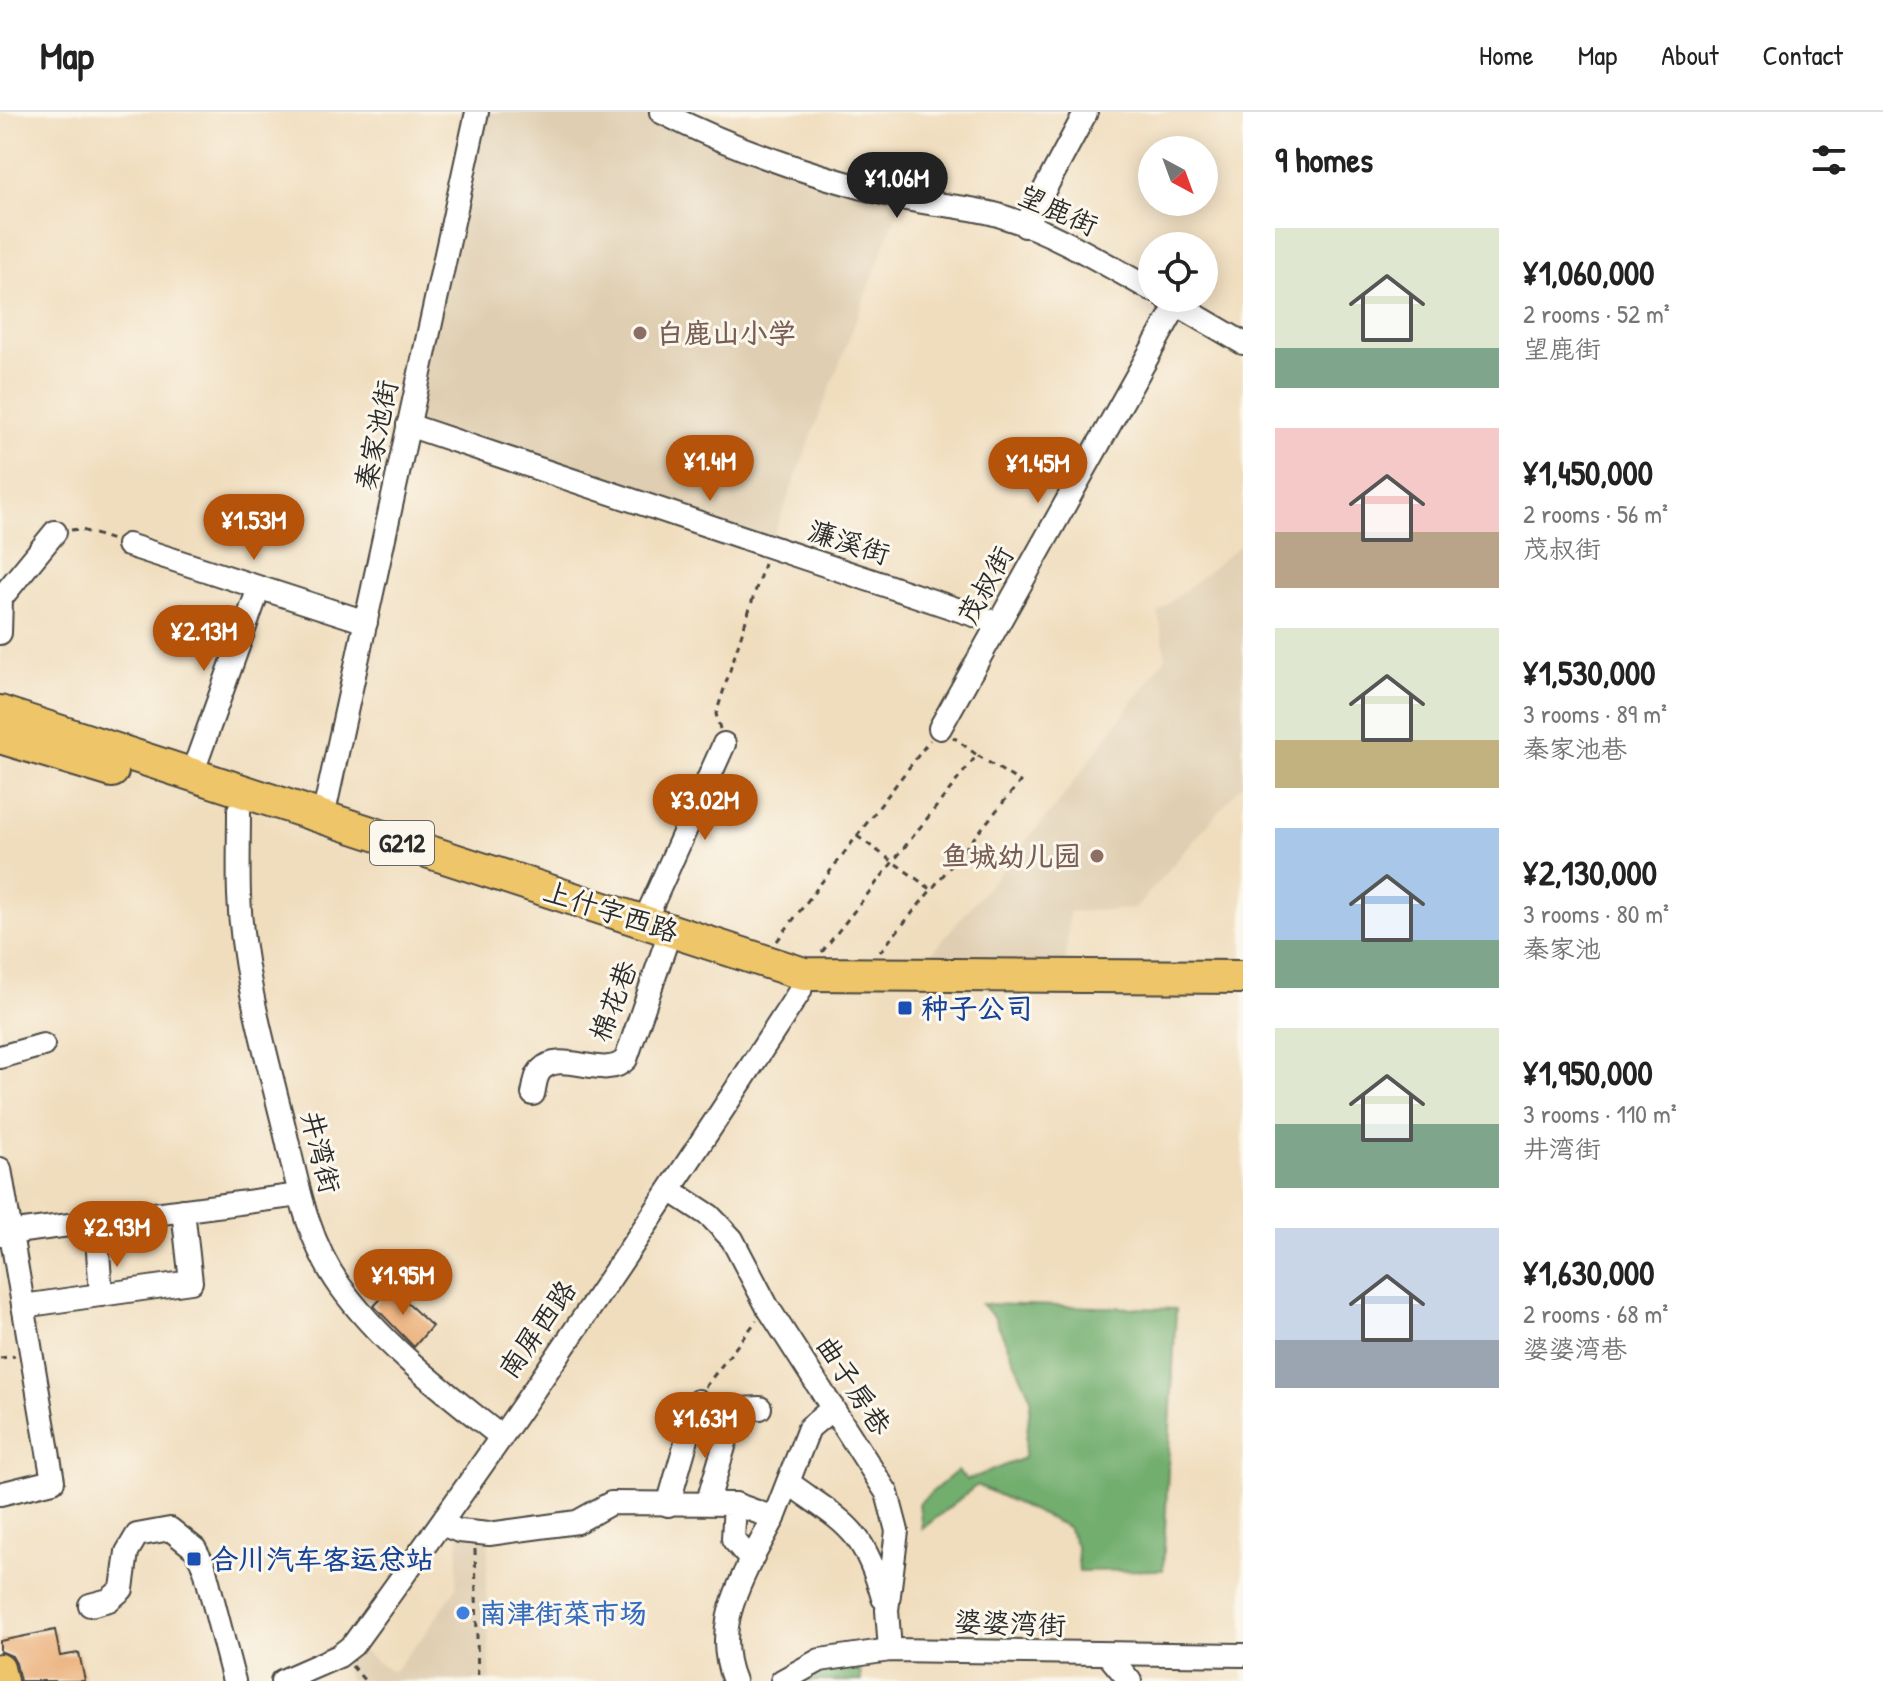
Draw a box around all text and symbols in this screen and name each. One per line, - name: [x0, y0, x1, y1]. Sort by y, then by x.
- text: Map: [40, 29, 94, 81]
- text: Home: [1479, 36, 1534, 74]
- text: Map: [1578, 36, 1617, 74]
- text: About: [1661, 36, 1719, 74]
- text: Contact: [1763, 36, 1843, 74]
- north arrow: [1138, 136, 1218, 216]
- map controls: [1138, 136, 1218, 312]
- text: 9 homes: [1275, 137, 1373, 183]
- icon: filters: [1807, 138, 1851, 182]
- pin: ¥1.06M: [832, 152, 962, 220]
- text: ¥1.06M: [865, 160, 929, 195]
- street label: 望鹿街: [1012, 176, 1104, 244]
- button: locate: [1138, 232, 1218, 312]
- text: ¥1,060,000: [1523, 250, 1655, 296]
- icon: home: [1339, 260, 1435, 356]
- text: 2 rooms · 52 m²: [1523, 296, 1670, 331]
- place label: 白鹿山小学: [656, 314, 796, 352]
- marker: 白鹿山小学: [631, 324, 649, 342]
- text: 望鹿街: [1523, 331, 1601, 366]
- street label: 秦家池街: [346, 376, 406, 494]
- pin: ¥1.4M: [654, 435, 766, 503]
- pin: ¥1.45M: [973, 437, 1103, 505]
- text: ¥1.4M: [684, 443, 736, 478]
- text: ¥1.45M: [1006, 445, 1070, 480]
- text: ¥1,450,000: [1523, 450, 1653, 496]
- icon: home: [1339, 460, 1435, 556]
- pin: ¥1.53M: [189, 494, 319, 562]
- text: 2 rooms · 56 m²: [1523, 496, 1668, 531]
- text: ¥1.53M: [221, 502, 287, 537]
- street label: 濂溪街: [803, 511, 895, 573]
- text: 茂叔街: [1523, 531, 1601, 566]
- street label: 茂叔街: [948, 539, 1022, 631]
- pin: ¥2.13M: [139, 605, 269, 673]
- text: ¥2.13M: [171, 613, 237, 648]
- text: ¥1,530,000: [1523, 650, 1655, 696]
- icon: home: [1339, 660, 1435, 756]
- text: 3 rooms · 89 m²: [1523, 696, 1667, 731]
- text: 秦家池巷: [1523, 731, 1627, 766]
- pin: ¥3.02M: [640, 774, 770, 842]
- text: ¥3.02M: [671, 782, 739, 817]
- road number: G212: [370, 821, 434, 865]
- place label: 鱼城幼儿园: [941, 837, 1081, 875]
- marker: 鱼城幼儿园: [1088, 847, 1106, 865]
- text: ¥2,130,000: [1523, 850, 1657, 896]
- icon: home: [1339, 860, 1435, 956]
- street label: 上什字西路: [539, 871, 683, 951]
- text: 3 rooms · 80 m²: [1523, 896, 1669, 931]
- text: 秦家池: [1523, 931, 1601, 966]
- street label: 棉花巷: [580, 954, 646, 1047]
- place label: 种子公司: [921, 989, 1033, 1027]
- marker: 种子公司: [896, 999, 914, 1017]
- text: ¥1,950,000: [1523, 1050, 1653, 1096]
- icon: home: [1339, 1060, 1435, 1156]
- text: 3 rooms · 110 m²: [1523, 1096, 1677, 1131]
- street label: 井湾街: [292, 1107, 350, 1197]
- text: 井湾街: [1523, 1131, 1601, 1166]
- pin: ¥2.93M: [52, 1201, 182, 1269]
- text: ¥2.93M: [84, 1209, 150, 1244]
- pin: ¥1.95M: [338, 1249, 468, 1317]
- text: ¥1,630,000: [1523, 1250, 1655, 1296]
- text: ¥1.95M: [371, 1257, 435, 1292]
- icon: home: [1339, 1260, 1435, 1356]
- street label: 南屏西路: [489, 1272, 585, 1386]
- text: 2 rooms · 68 m²: [1523, 1296, 1668, 1331]
- street label: 曲子房巷: [808, 1328, 901, 1443]
- text: 婆婆湾巷: [1523, 1331, 1627, 1366]
- pin: ¥1.63M: [640, 1392, 770, 1460]
- text: ¥1.63M: [673, 1400, 737, 1435]
- place label: 合川汽车客运总站: [210, 1540, 434, 1578]
- marker: 合川汽车客运总站: [185, 1550, 203, 1568]
- place label: 南津街菜市场: [479, 1594, 647, 1632]
- street label: 婆婆湾街: [953, 1602, 1067, 1644]
- marker: 南津街菜市场: [454, 1604, 472, 1622]

